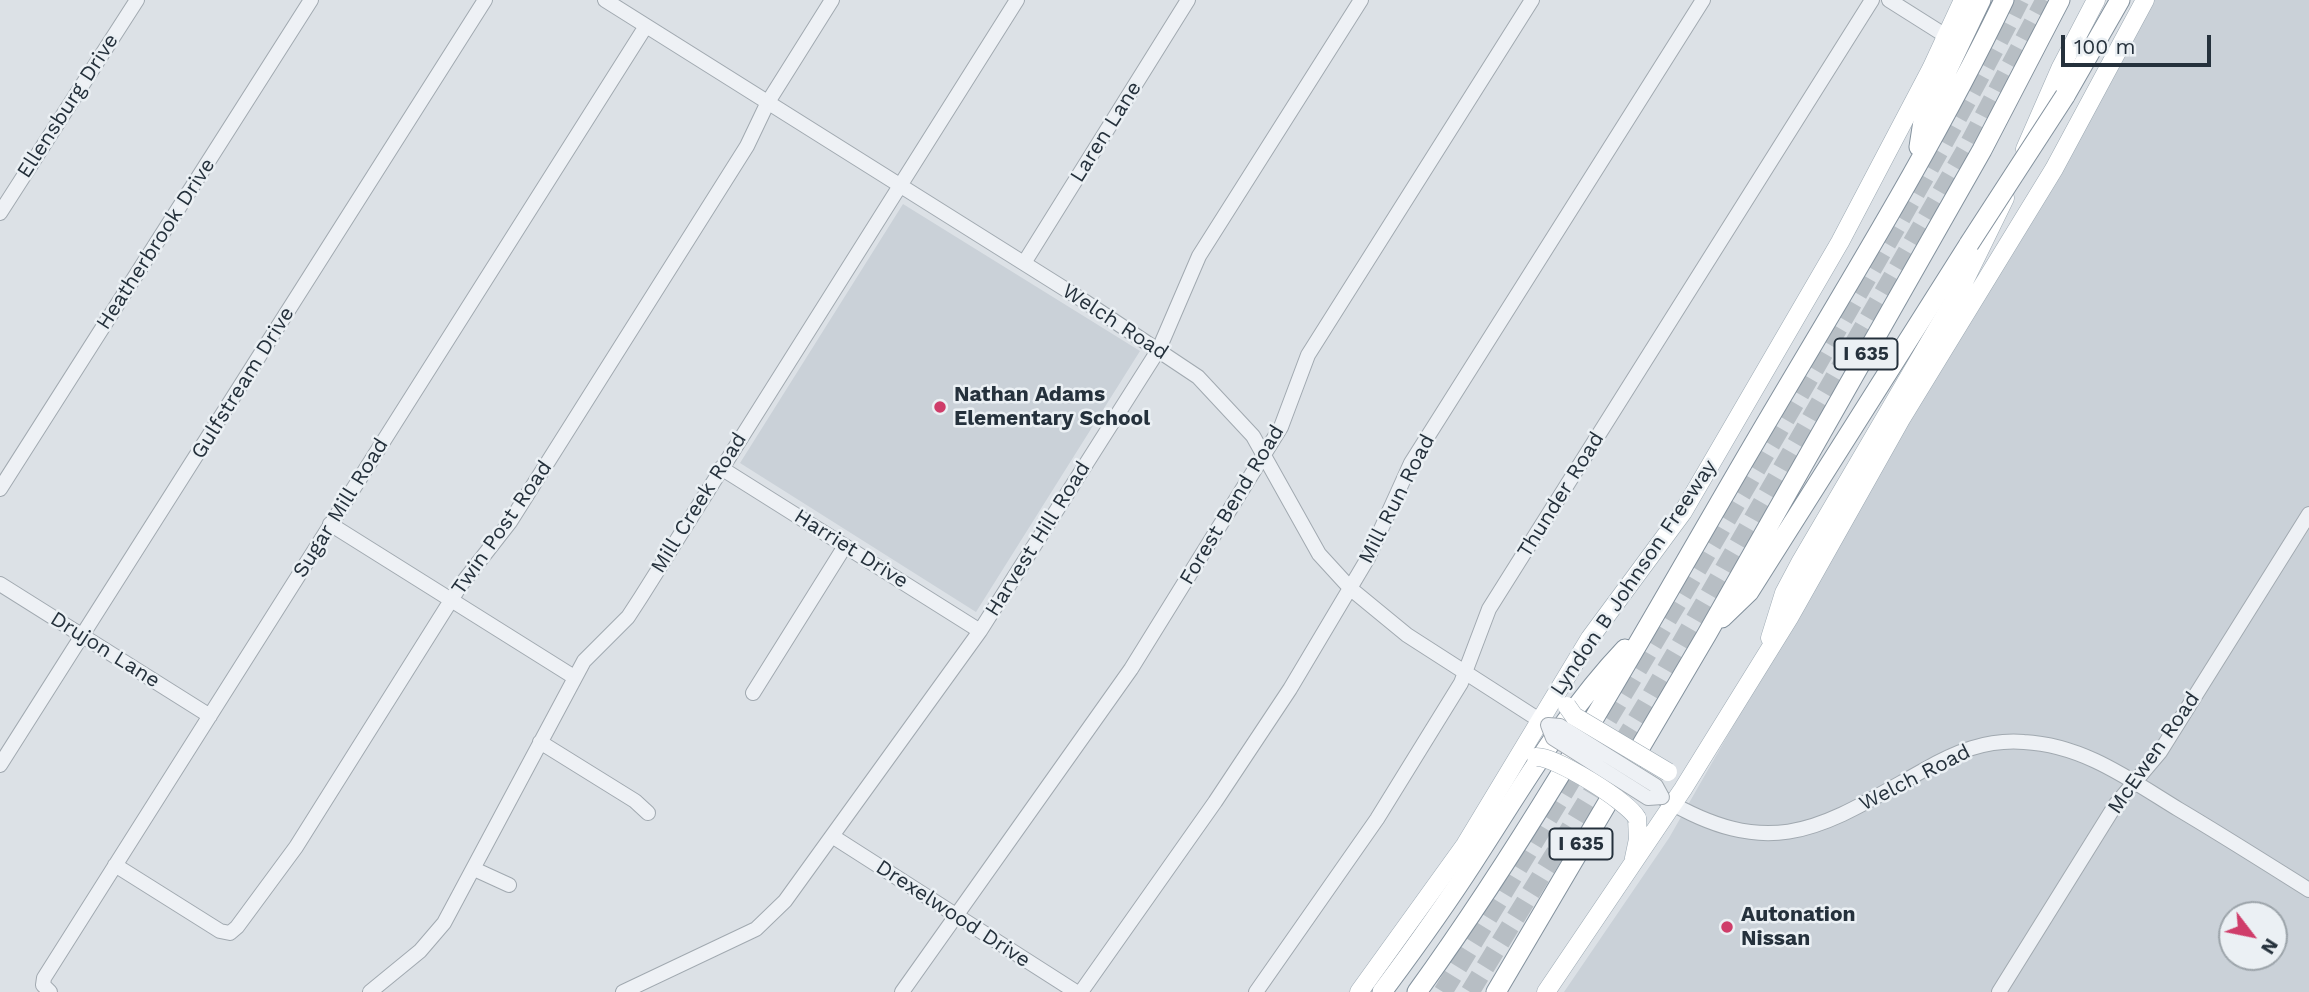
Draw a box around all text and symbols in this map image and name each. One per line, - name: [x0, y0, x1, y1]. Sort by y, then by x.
- scale bar: [2064, 21, 2214, 65]
- street label: Ellensburg Drive: [12, 29, 124, 183]
- text: 100 m: [2074, 34, 2136, 59]
- street label: Laren Lane: [1065, 77, 1147, 187]
- street label: Heatherbrook Drive: [91, 154, 221, 334]
- street label: Welch Road: [1057, 278, 1173, 366]
- street label: Gulfstream Drive: [186, 302, 300, 464]
- road number: I 635: [1834, 338, 1898, 370]
- place label: Nathan Adams Elementary School: [954, 382, 1150, 432]
- marker: Nathan Adams Elementary School: [932, 399, 948, 415]
- street label: Forest Bend Road: [1174, 420, 1290, 590]
- street label: Thunder Road: [1512, 427, 1610, 563]
- street label: Mill Creek Road: [646, 428, 752, 578]
- street label: Mill Run Road: [1354, 430, 1440, 568]
- street label: Sugar Mill Road: [288, 434, 394, 582]
- street label: Lyndon B Johnson Freeway: [1546, 455, 1722, 701]
- street label: Twin Post Road: [446, 456, 558, 600]
- street label: Harvest Hill Road: [980, 457, 1096, 621]
- street label: Harriet Drive: [789, 504, 913, 594]
- street label: Drujon Lane: [46, 606, 164, 694]
- street label: McEwen Road: [2103, 687, 2205, 819]
- street label: Welch Road: [1855, 739, 1975, 817]
- road number: I 635: [1550, 828, 1612, 860]
- street label: Drexelwood Drive: [871, 855, 1035, 973]
- north arrow: [2218, 901, 2288, 971]
- place label: Autonation Nissan: [1741, 902, 1856, 952]
- marker: Autonation Nissan: [1719, 919, 1735, 935]
- text: N: [2256, 934, 2283, 958]

